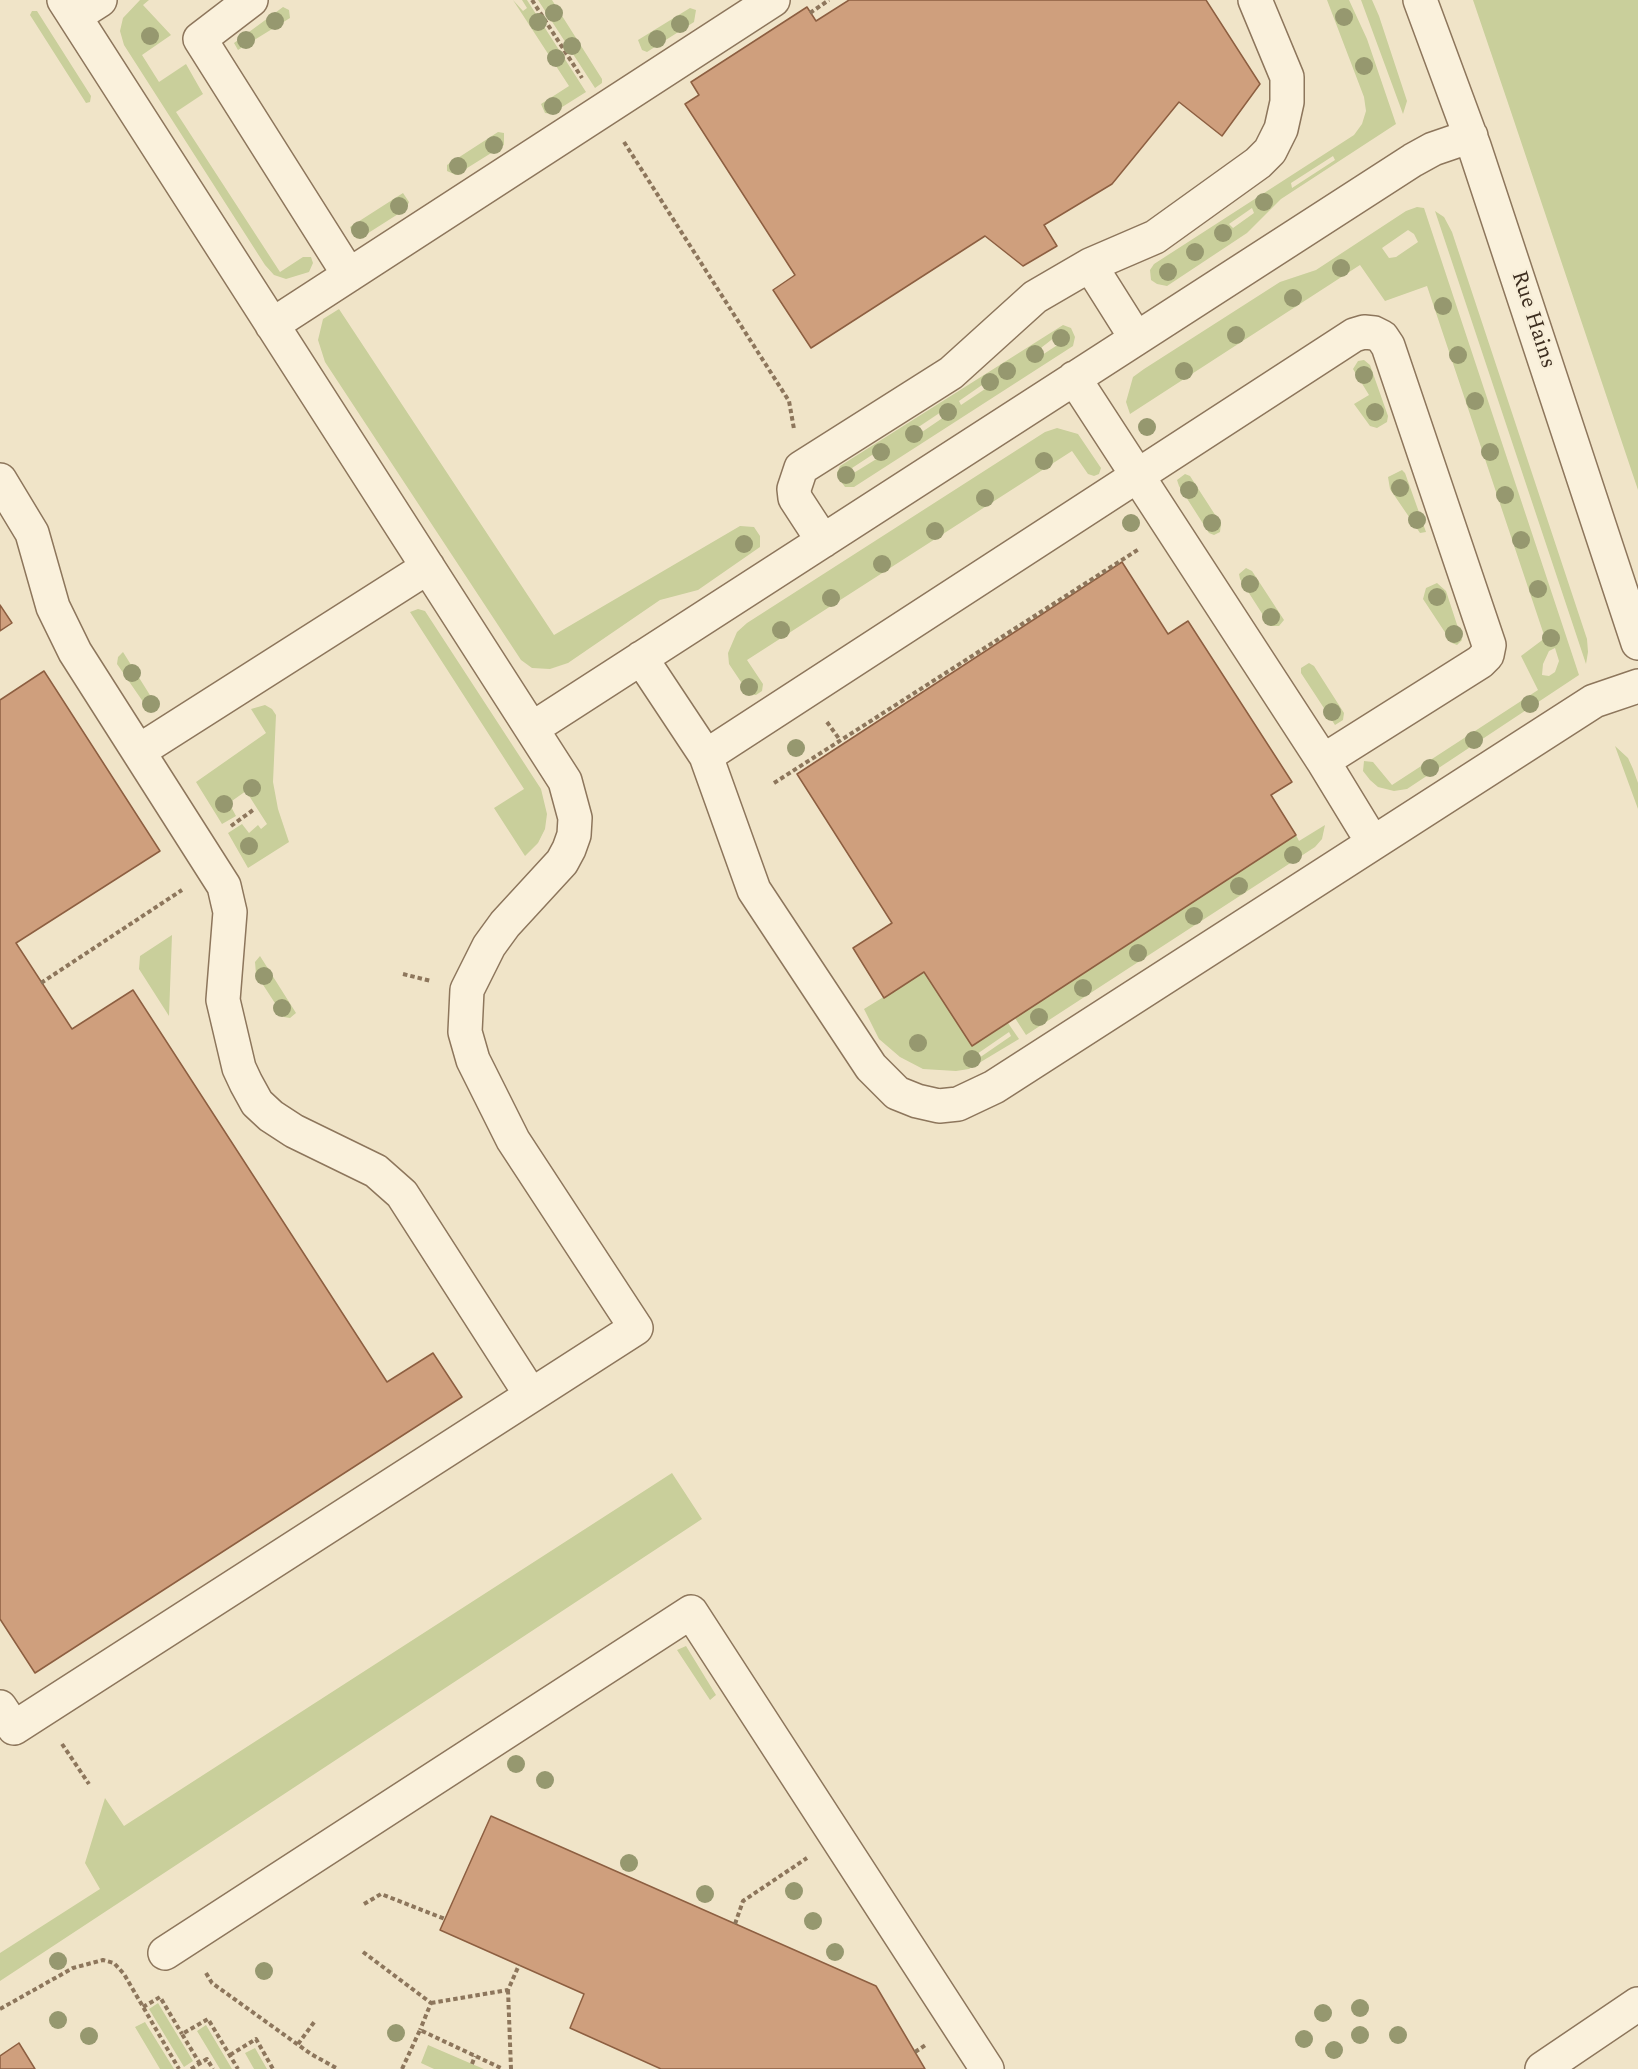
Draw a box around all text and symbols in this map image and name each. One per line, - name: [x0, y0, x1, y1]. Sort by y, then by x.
- street label: Rue Hains: [1504, 268, 1560, 372]

